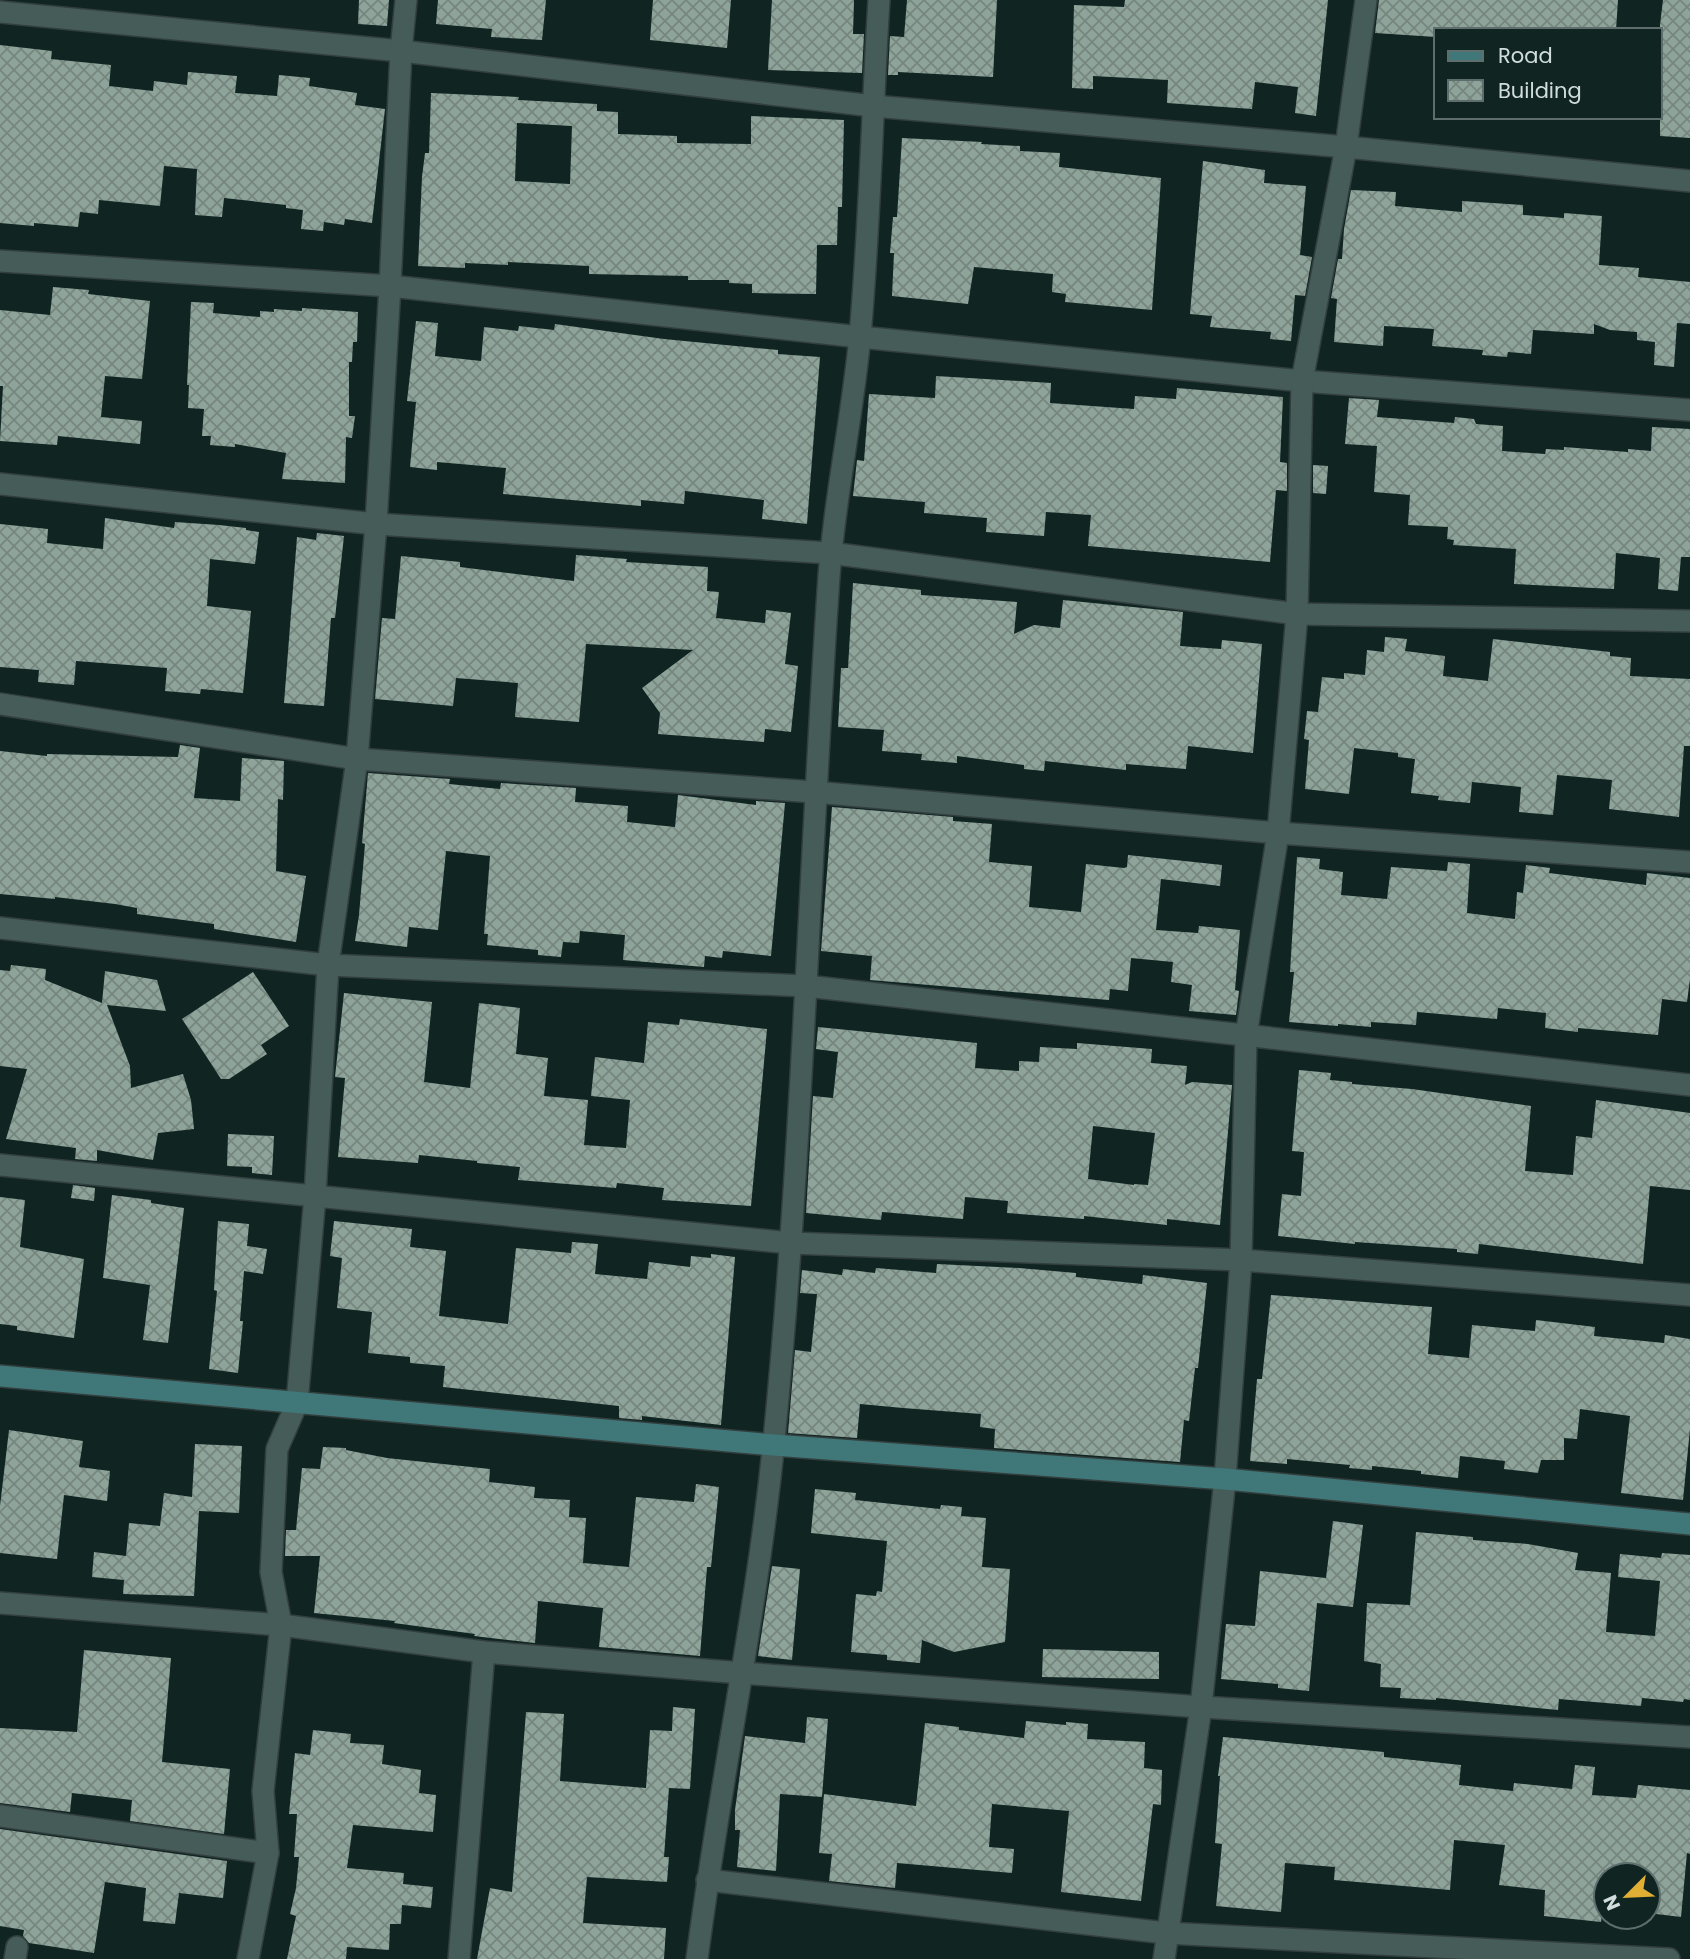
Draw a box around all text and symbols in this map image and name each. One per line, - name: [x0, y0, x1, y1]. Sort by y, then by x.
- legend: [1434, 28, 1662, 119]
- text: Road: [1498, 41, 1553, 70]
- text: Building: [1498, 76, 1582, 105]
- north arrow: [1592, 1861, 1662, 1931]
- text: N: [1597, 1891, 1627, 1915]

